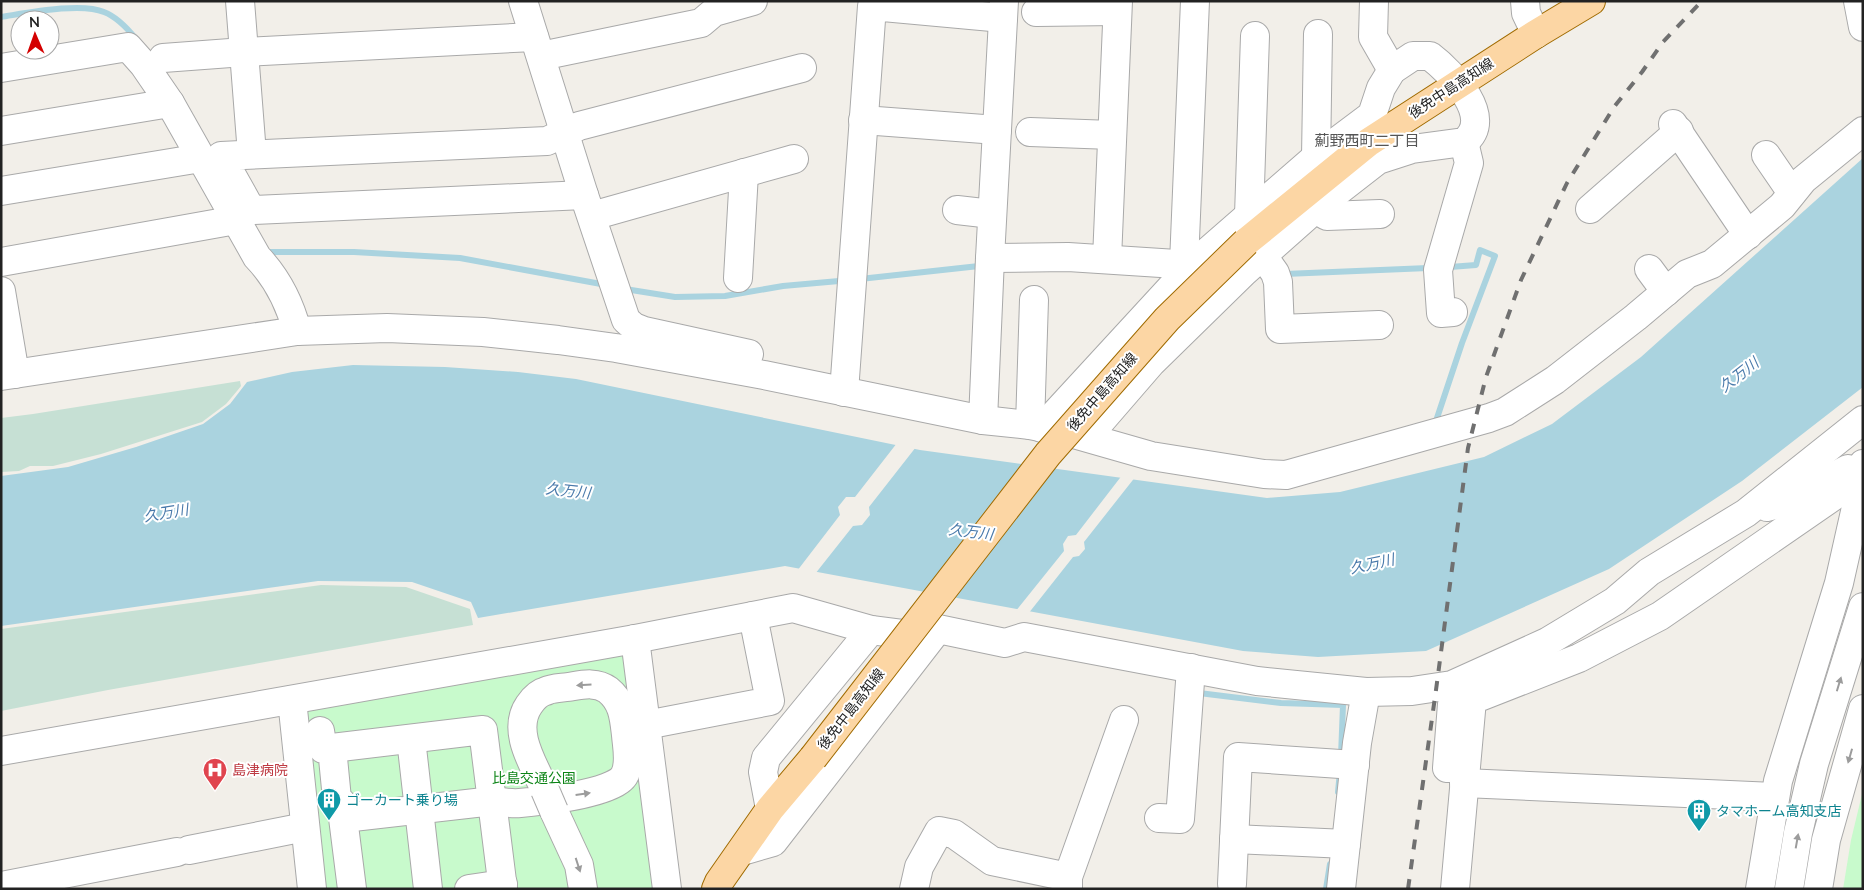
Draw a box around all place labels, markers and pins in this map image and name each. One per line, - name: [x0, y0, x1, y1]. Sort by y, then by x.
- hospital icon: 島津病院: [202, 757, 228, 791]
- place label: 島津病院: [232, 761, 288, 778]
- building icon: ゴーカート乗り場: [316, 787, 342, 821]
- place label: ゴーカート乗り場: [346, 791, 458, 808]
- building icon: タマホーム高知支店: [1686, 798, 1712, 832]
- place label: タマホーム高知支店: [1716, 802, 1842, 819]

